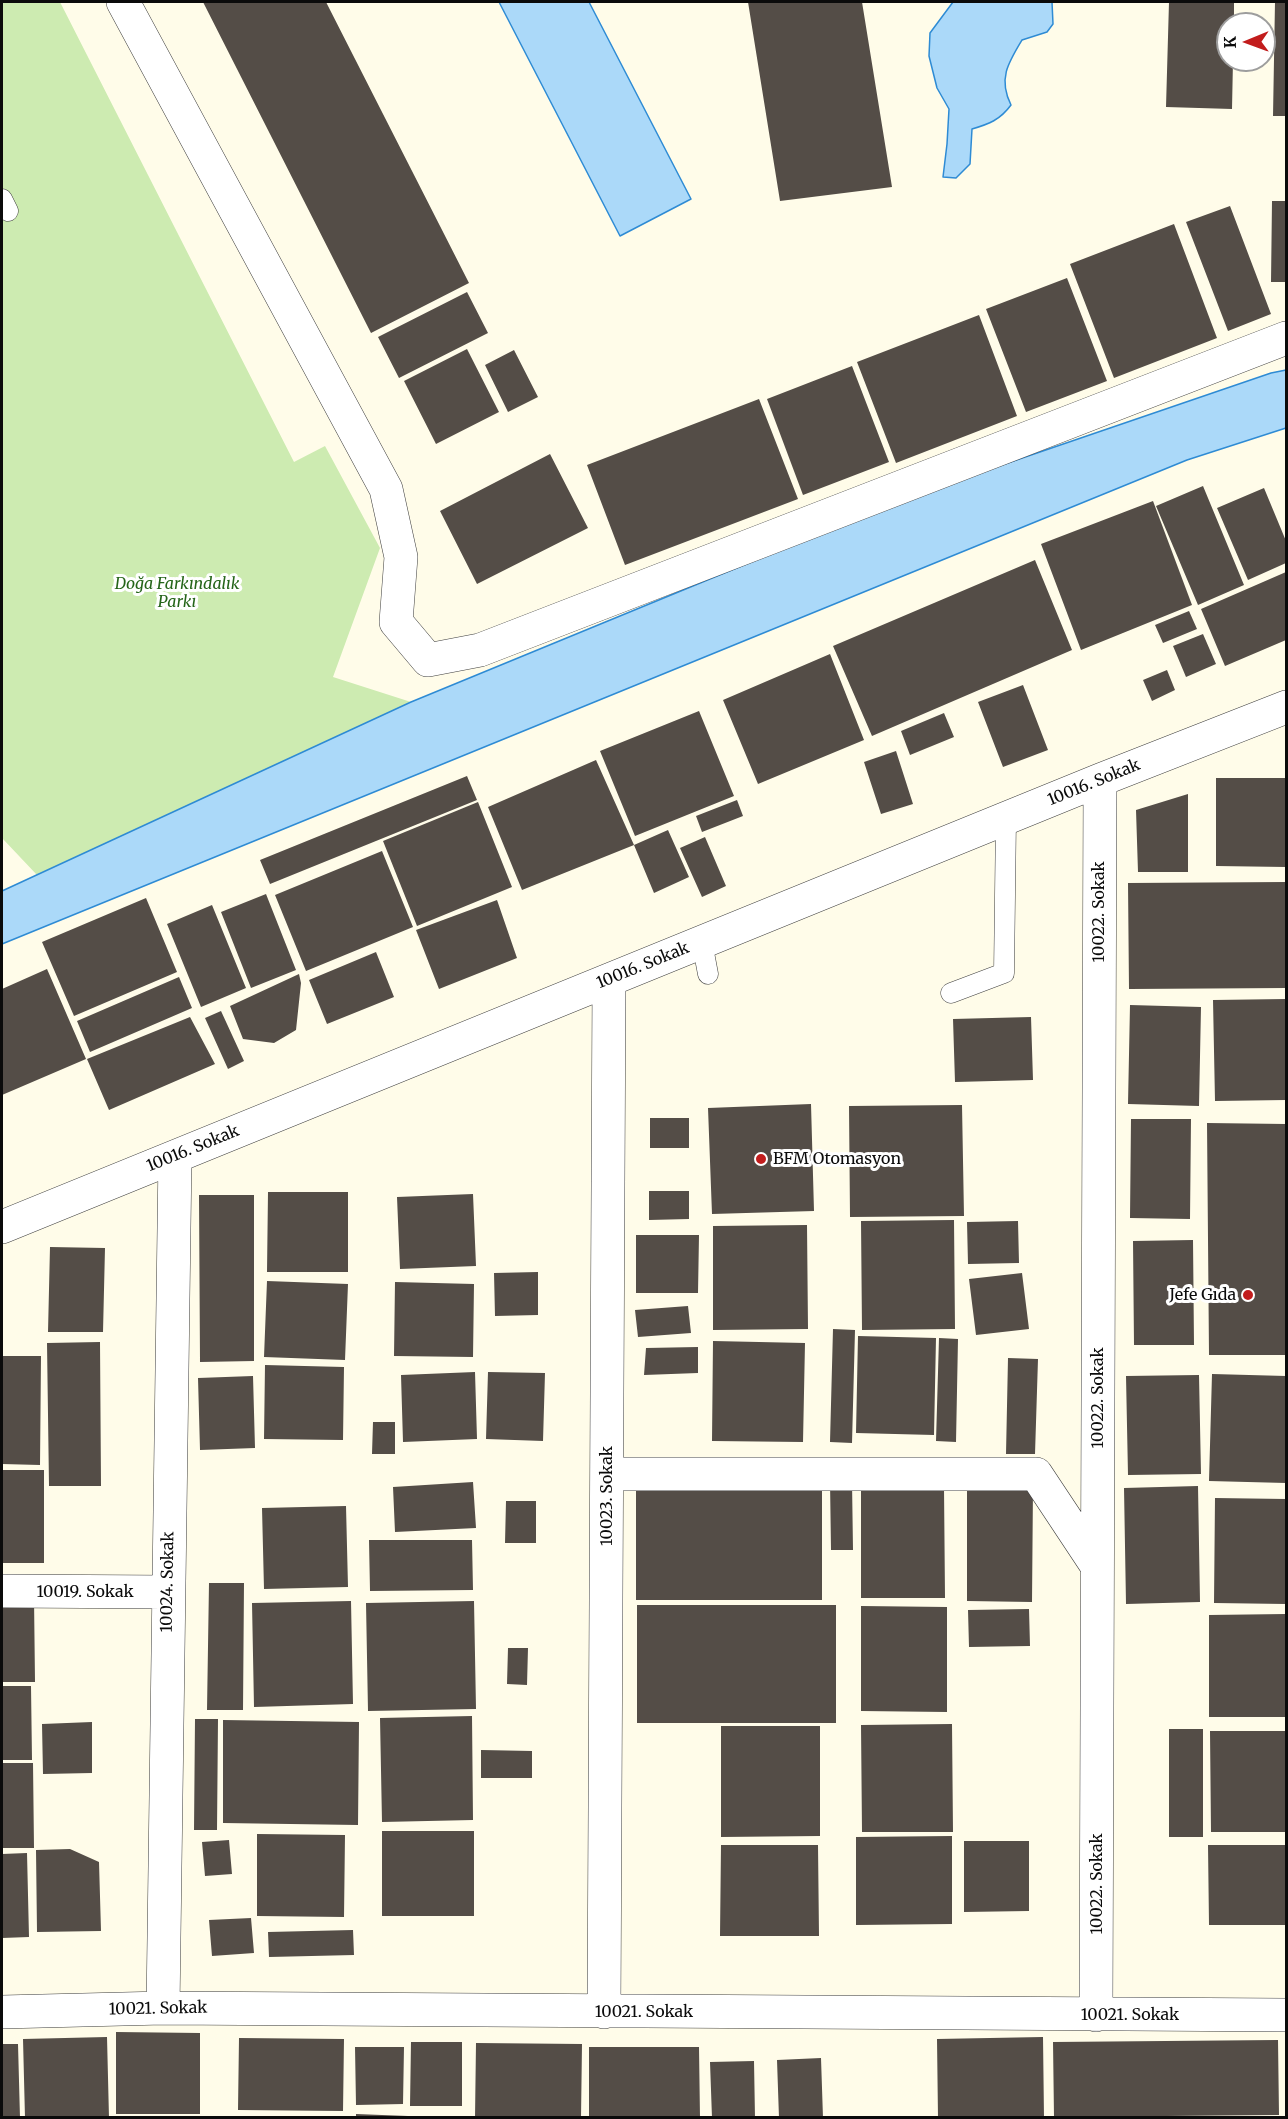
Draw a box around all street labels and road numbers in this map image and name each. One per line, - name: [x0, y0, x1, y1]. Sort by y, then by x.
- street label: 10016. Sokak: [1045, 756, 1143, 810]
- street label: 10022. Sokak: [1089, 861, 1109, 963]
- street label: 10016. Sokak: [594, 939, 692, 993]
- street label: 10016. Sokak: [144, 1122, 242, 1176]
- street label: 10022. Sokak: [1088, 1347, 1108, 1449]
- street label: 10023. Sokak: [597, 1446, 617, 1546]
- street label: 10024. Sokak: [158, 1531, 178, 1633]
- street label: 10019. Sokak: [36, 1582, 134, 1602]
- street label: 10022. Sokak: [1087, 1833, 1107, 1935]
- street label: 10021. Sokak: [109, 1999, 207, 2019]
- street label: 10021. Sokak: [595, 2002, 693, 2022]
- street label: 10021. Sokak: [1081, 2005, 1179, 2025]

